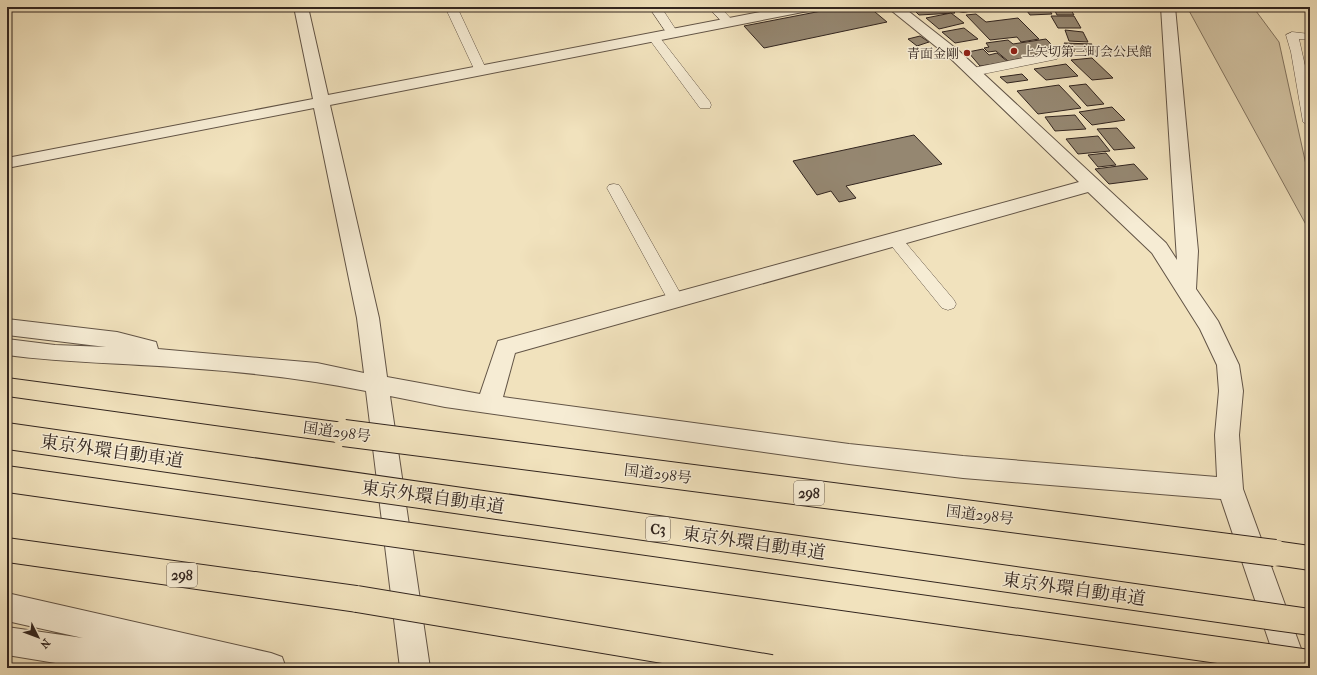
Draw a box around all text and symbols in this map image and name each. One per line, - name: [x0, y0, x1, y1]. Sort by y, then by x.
- place label: 上矢切第三町会公民館: [1022, 44, 1152, 59]
- place label: 青面金剛: [907, 46, 959, 61]
- marker: 上矢切第三町会公民館: [1009, 46, 1019, 56]
- marker: 青面金剛: [962, 48, 972, 58]
- street label: 国道298号: [302, 418, 372, 446]
- street label: 東京外環自動車道: [39, 431, 185, 472]
- street label: 国道298号: [623, 461, 693, 487]
- street label: 東京外環自動車道: [360, 477, 506, 518]
- road number: 298: [794, 481, 824, 505]
- street label: 国道298号: [945, 502, 1015, 528]
- road number: C3: [646, 517, 670, 541]
- street label: 東京外環自動車道: [681, 523, 827, 564]
- road number: 298: [167, 563, 197, 587]
- street label: 東京外環自動車道: [1001, 569, 1147, 610]
- north arrow: [18, 617, 58, 657]
- text: N: [37, 636, 53, 651]

